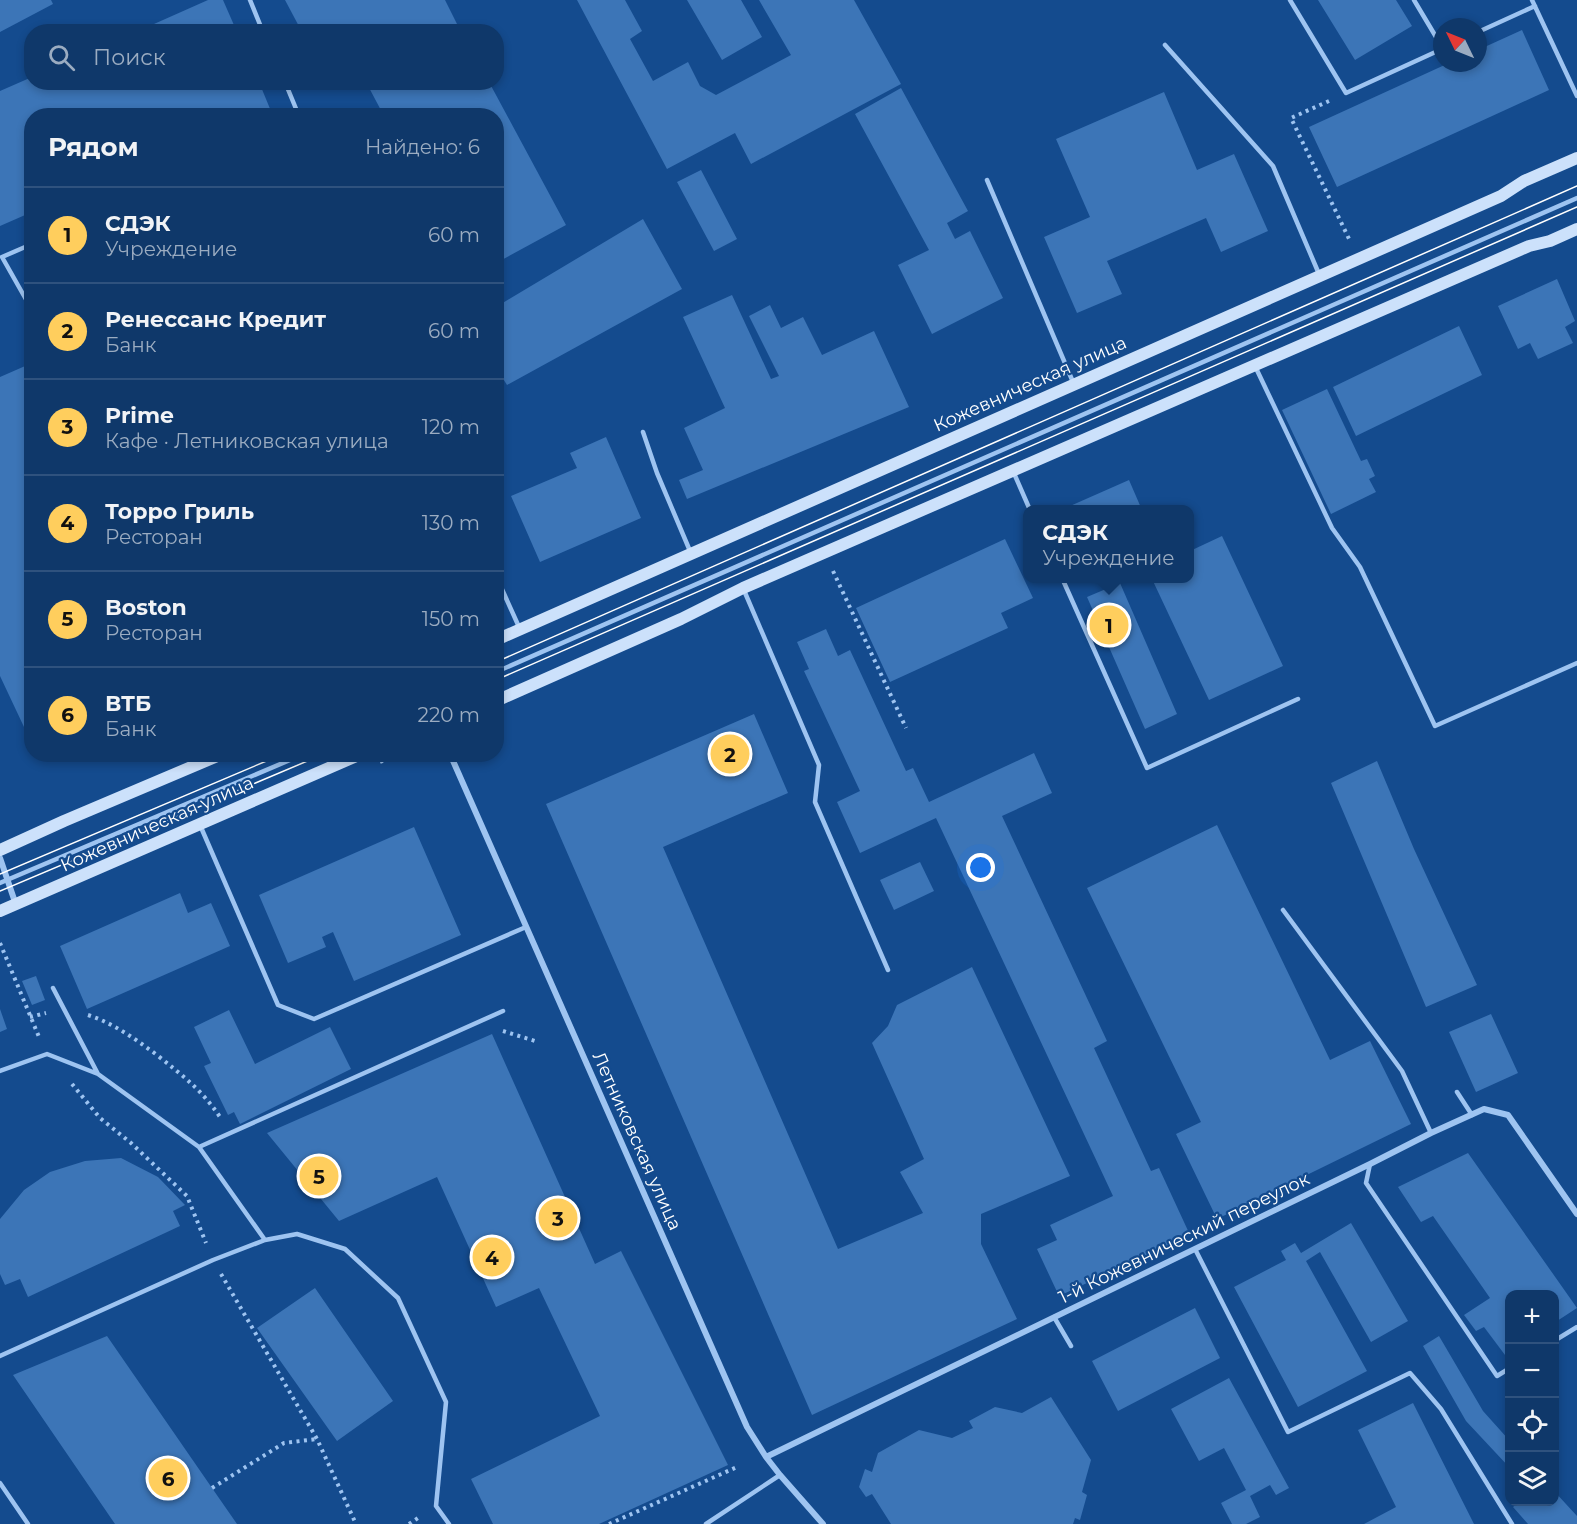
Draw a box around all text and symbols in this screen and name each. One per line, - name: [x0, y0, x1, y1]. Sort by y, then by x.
- north arrow: [1433, 18, 1487, 72]
- search box: [24, 24, 504, 90]
- icon: search: [45, 41, 78, 74]
- text: Поиск: [93, 44, 165, 71]
- text: Рядом: [48, 131, 139, 163]
- text: Найдено: 6: [365, 135, 480, 159]
- text: СДЭК: [105, 210, 171, 237]
- text: 1: [64, 223, 71, 247]
- text: 60 m: [428, 223, 480, 247]
- text: Учреждение: [105, 237, 237, 261]
- text: Ренессанс Кредит: [105, 306, 326, 333]
- text: 2: [62, 319, 73, 343]
- text: 60 m: [428, 319, 480, 343]
- street label: Кожевническая улица: [930, 331, 1130, 437]
- text: Банк: [105, 333, 156, 357]
- text: Prime: [105, 402, 174, 429]
- text: 3: [62, 415, 73, 439]
- text: 120 m: [422, 415, 480, 439]
- text: Кафе · Летниковская улица: [105, 429, 389, 453]
- text: Торро Гриль: [105, 498, 254, 525]
- popup: [1023, 505, 1194, 583]
- text: 4: [61, 511, 74, 535]
- text: 130 m: [422, 511, 480, 535]
- text: СДЭК: [1042, 519, 1108, 546]
- text: Ресторан: [105, 525, 203, 549]
- text: Учреждение: [1042, 546, 1175, 570]
- text: Boston: [105, 594, 187, 621]
- pin: 1: [1090, 602, 1128, 648]
- text: 5: [62, 607, 73, 631]
- text: 150 m: [422, 607, 480, 631]
- text: Ресторан: [105, 621, 203, 645]
- text: ВТБ: [105, 690, 151, 717]
- text: 6: [61, 703, 74, 727]
- text: 220 m: [418, 703, 480, 727]
- text: Банк: [105, 717, 156, 741]
- pin: 2: [710, 732, 750, 777]
- street label: Кожевническая улица: [57, 771, 257, 877]
- your location: [966, 853, 995, 882]
- street label: Летниковская улица: [588, 1048, 686, 1234]
- pin: 5: [300, 1154, 338, 1198]
- street label: 1-й Кожевнический переулок: [1055, 1167, 1313, 1308]
- pin: 3: [538, 1196, 578, 1240]
- pin: 4: [472, 1234, 512, 1280]
- map controls: [1505, 1290, 1559, 1506]
- button: +: [1505, 1290, 1559, 1344]
- button: −: [1505, 1344, 1559, 1398]
- button: locate: [1505, 1398, 1559, 1452]
- button: layers: [1505, 1452, 1559, 1506]
- pin: 6: [148, 1456, 188, 1500]

